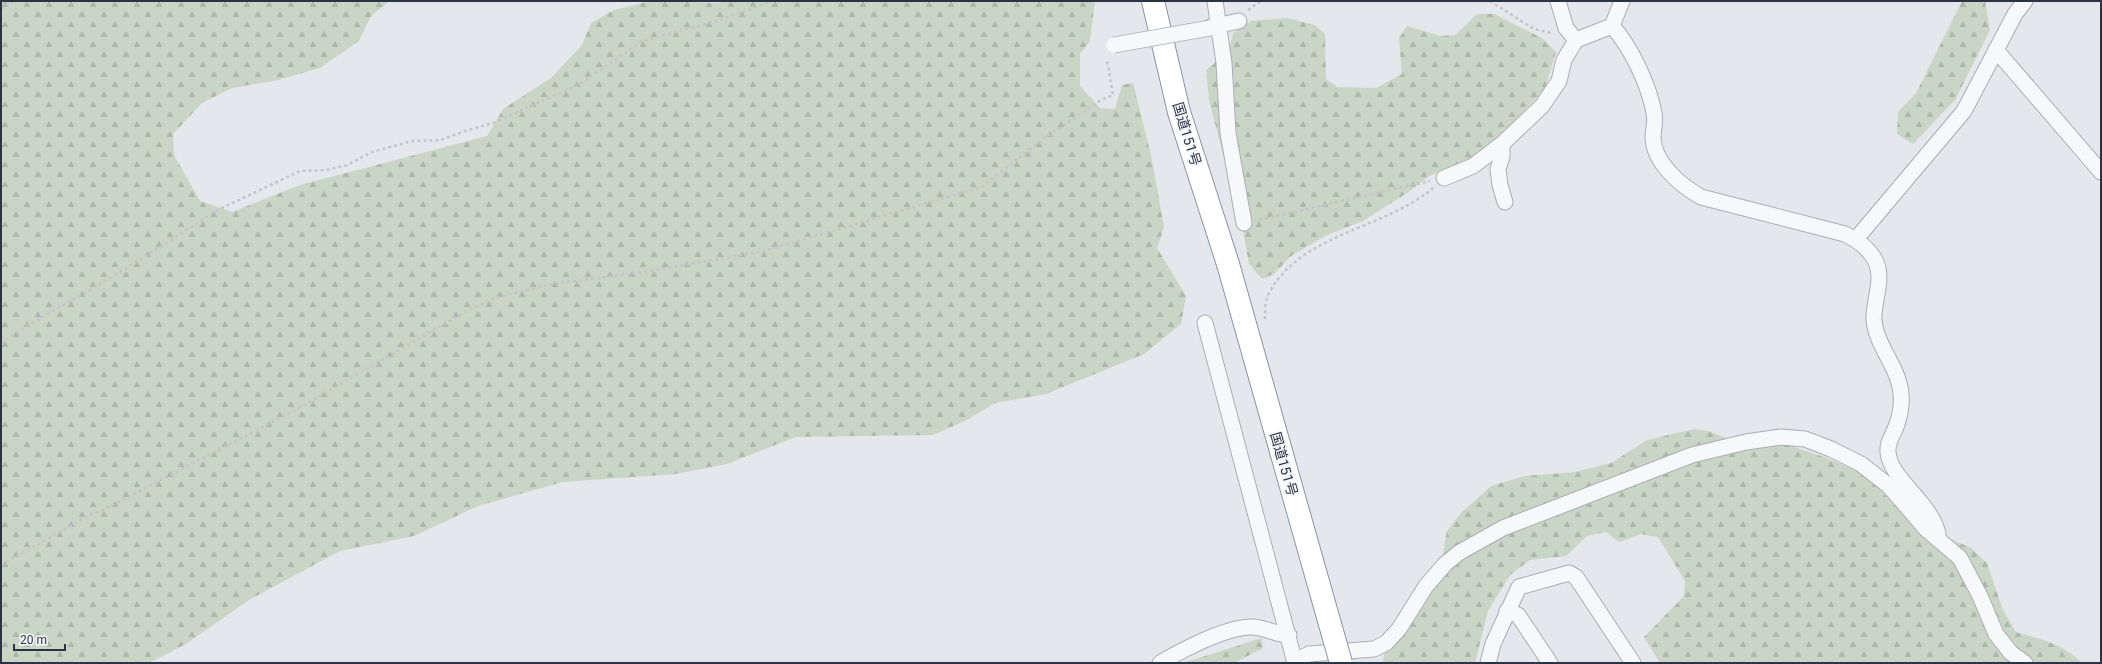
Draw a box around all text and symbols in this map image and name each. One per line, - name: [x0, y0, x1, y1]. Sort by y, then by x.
- street label: 国道151号: [1170, 100, 1204, 168]
- street label: 国道151号: [1267, 430, 1301, 498]
- scale bar: [14, 626, 65, 652]
- text: 20 m: [20, 633, 47, 647]

